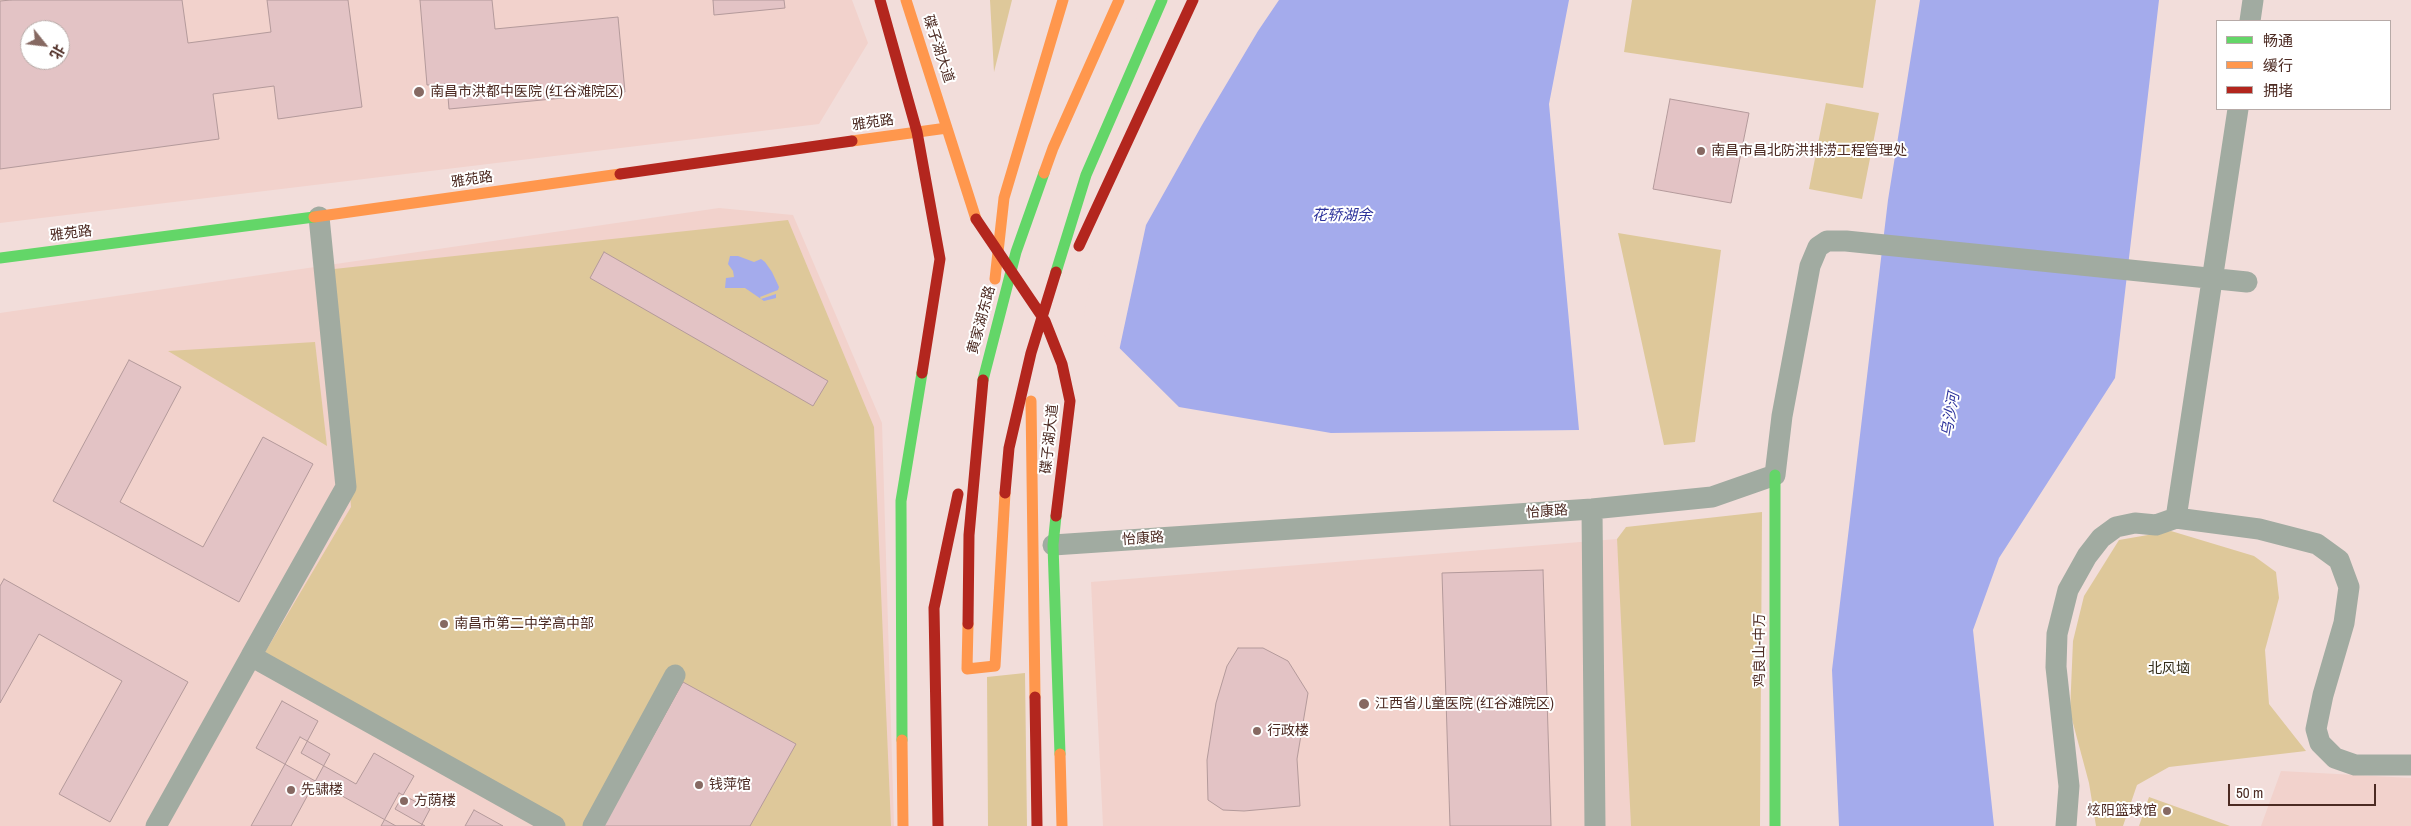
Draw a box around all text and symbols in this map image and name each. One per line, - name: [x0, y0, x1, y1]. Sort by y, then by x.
- street label: 碟子湖大道: [919, 13, 957, 85]
- north arrow: [20, 20, 70, 70]
- legend: [2216, 20, 2391, 110]
- text: 畅通: [2263, 30, 2293, 51]
- text: 北: [46, 41, 69, 62]
- text: 缓行: [2263, 55, 2293, 76]
- text: 拥堵: [2263, 80, 2293, 101]
- place label: 南昌市洪都中医院 (红谷滩院区): [430, 84, 623, 100]
- marker: 南昌市洪都中医院 (红谷滩院区): [412, 85, 426, 99]
- street label: 雅苑路: [851, 112, 895, 134]
- place label: 南昌市昌北防洪排涝工程管理处: [1711, 143, 1907, 159]
- marker: 南昌市昌北防洪排涝工程管理处: [1695, 145, 1707, 157]
- street label: 雅苑路: [450, 169, 494, 191]
- water label: 花轿湖余: [1312, 207, 1372, 225]
- street label: 雅苑路: [49, 223, 93, 245]
- street label: 黄家湖东路: [965, 284, 999, 356]
- water label: 乌沙河: [1938, 391, 1964, 439]
- street label: 碟子湖大道: [1038, 403, 1062, 475]
- street label: 怡康路: [1525, 502, 1569, 522]
- street label: 怡康路: [1121, 529, 1165, 549]
- street label: 鸡良山-中万: [1752, 613, 1768, 687]
- place label: 南昌市第二中学高中部: [454, 616, 594, 632]
- marker: 南昌市第二中学高中部: [438, 618, 450, 630]
- park label: 北风垴: [2148, 661, 2190, 677]
- place label: 江西省儿童医院 (红谷滩院区): [1375, 696, 1554, 712]
- marker: 江西省儿童医院 (红谷滩院区): [1357, 697, 1371, 711]
- place label: 行政楼: [1267, 723, 1309, 739]
- marker: 行政楼: [1251, 725, 1263, 737]
- scale bar: [2231, 774, 2378, 806]
- place label: 钱萍馆: [709, 777, 751, 793]
- marker: 钱萍馆: [693, 779, 705, 791]
- place label: 先骕楼: [301, 782, 343, 798]
- text: 50 m: [2236, 782, 2263, 803]
- marker: 先骕楼: [285, 784, 297, 796]
- place label: 方荫楼: [414, 793, 456, 809]
- marker: 方荫楼: [398, 795, 410, 807]
- place label: 炫阳篮球馆: [2087, 803, 2157, 819]
- marker: 炫阳篮球馆: [2161, 805, 2173, 817]

